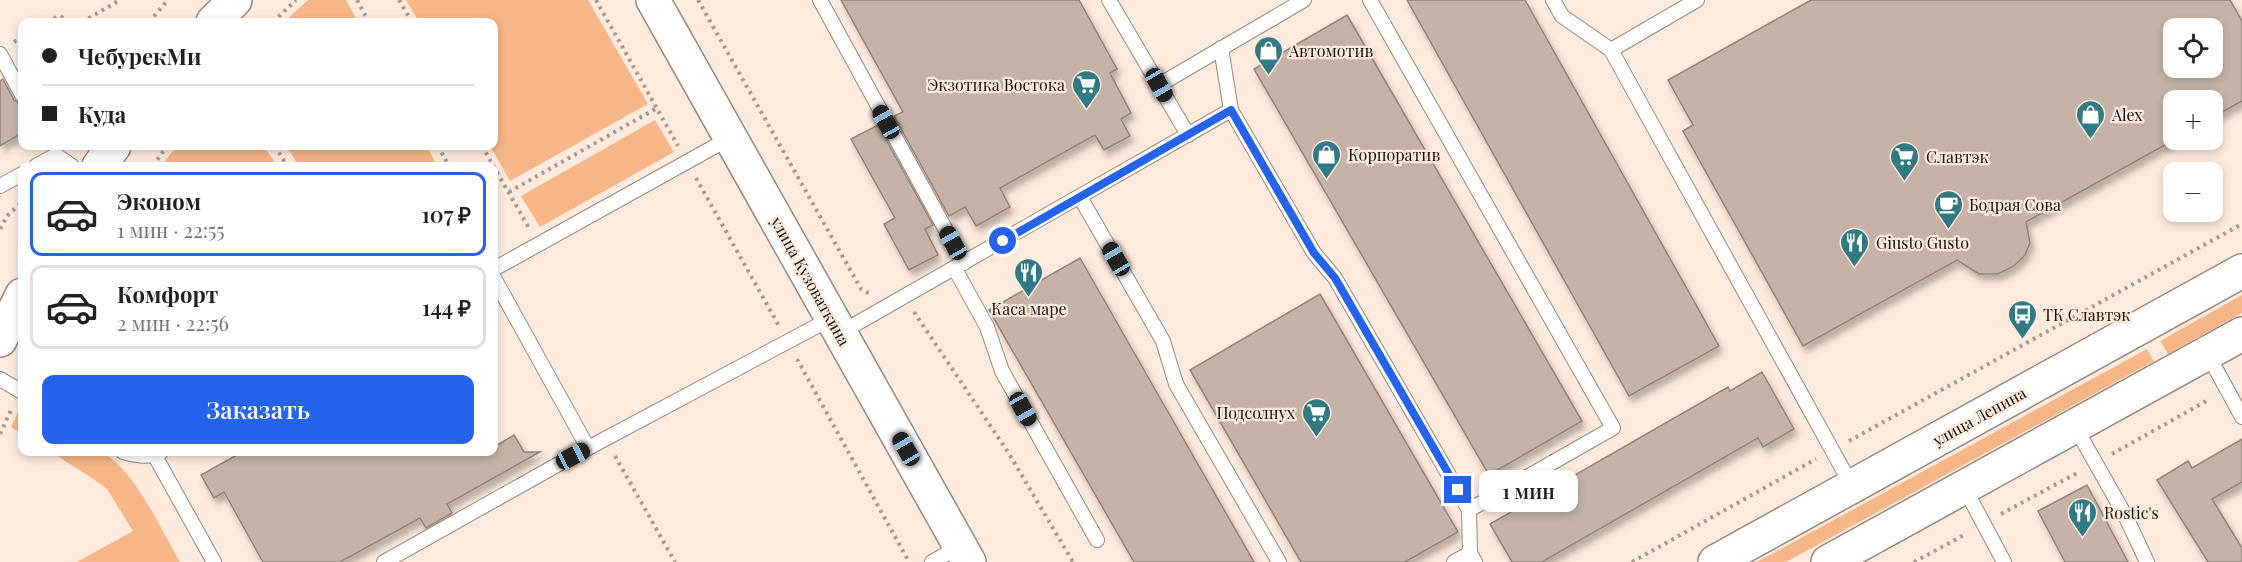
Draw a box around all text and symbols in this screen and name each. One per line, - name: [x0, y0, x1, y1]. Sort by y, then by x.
- map controls: [2163, 18, 2223, 222]
- button: locate: [2163, 18, 2223, 78]
- shop icon: Автомотив: [1252, 34, 1284, 76]
- place label: Автомотив: [1288, 40, 1373, 61]
- text: ЧебурекМи: [78, 41, 201, 71]
- car: [1142, 65, 1176, 105]
- supermarket icon: Экзотика Востока: [1070, 68, 1102, 110]
- place label: Экзотика Востока: [927, 74, 1065, 95]
- button: +: [2163, 90, 2223, 150]
- shop icon: Alex: [2075, 98, 2107, 140]
- text: Куда: [78, 99, 126, 129]
- car: [869, 102, 903, 142]
- place label: Alex: [2111, 104, 2143, 125]
- shop icon: Корпоратив: [1311, 138, 1343, 180]
- supermarket icon: Славтэк: [1889, 140, 1921, 182]
- place label: Корпоратив: [1348, 144, 1440, 165]
- place label: Славтэк: [1926, 146, 1989, 167]
- button: −: [2163, 162, 2223, 222]
- text: Эконом: [117, 186, 201, 216]
- icon: car: [45, 187, 99, 241]
- cafe icon: Бодрая Сова: [1932, 188, 1964, 230]
- place label: Бодрая Сова: [1969, 194, 2061, 215]
- text: 107 ₽: [421, 199, 471, 229]
- street label: улица Кузоваткина: [766, 212, 855, 349]
- text: 1 мин · 22:55: [117, 216, 225, 243]
- car: [936, 223, 970, 263]
- restaurant icon: Giusto Gusto: [1839, 226, 1871, 268]
- route start: [989, 227, 1016, 254]
- place label: Giusto Gusto: [1876, 232, 1969, 253]
- car: [1099, 239, 1133, 279]
- restaurant icon: Каса маре: [1013, 256, 1045, 298]
- text: Комфорт: [117, 279, 218, 309]
- icon: car: [45, 280, 99, 334]
- text: 144 ₽: [422, 292, 471, 322]
- place label: Каса маре: [991, 298, 1067, 319]
- bus stop icon: ТК Славтэк: [2006, 298, 2038, 340]
- place label: ТК Славтэк: [2043, 304, 2130, 325]
- text: 2 мин · 22:56: [117, 309, 229, 336]
- button: Заказать: [42, 375, 474, 444]
- street label: улица Ленина: [1928, 382, 2029, 451]
- car: [1006, 389, 1040, 429]
- supermarket icon: Подсолнух: [1300, 396, 1332, 438]
- place label: Подсолнух: [1216, 402, 1296, 423]
- car: [889, 429, 923, 469]
- car: [553, 440, 593, 472]
- callout: 1 мин: [1479, 469, 1578, 511]
- route end: [1444, 476, 1471, 503]
- text: 1 мин: [1502, 477, 1555, 504]
- restaurant icon: Rostic's: [2067, 496, 2099, 538]
- place label: Rostic's: [2104, 502, 2159, 523]

